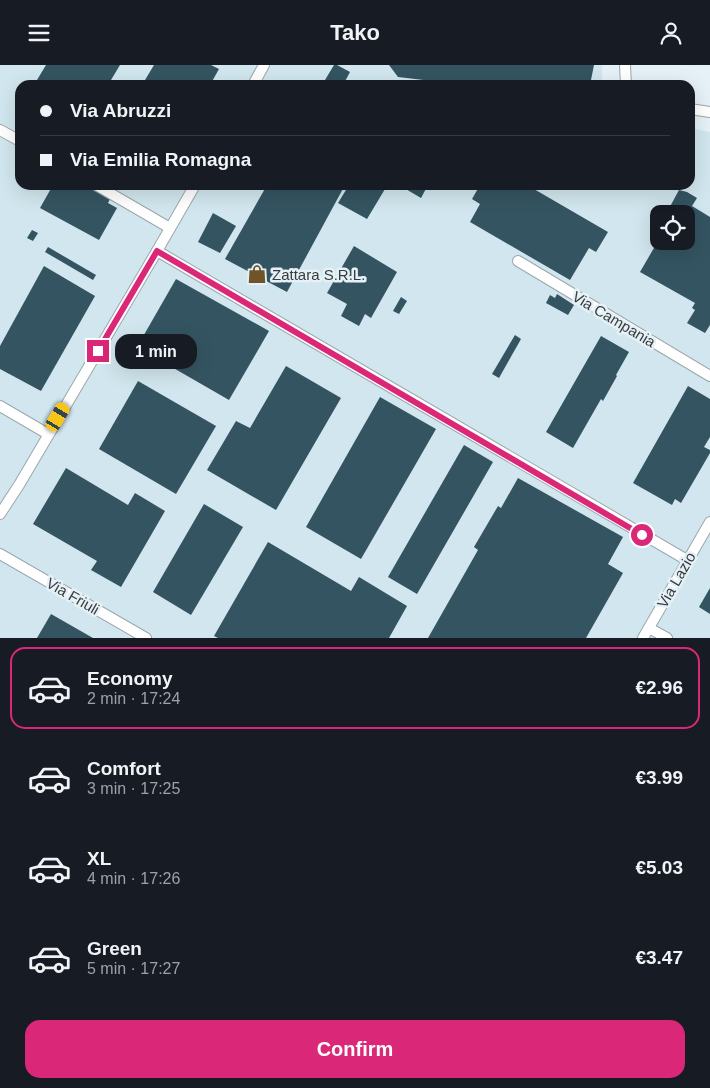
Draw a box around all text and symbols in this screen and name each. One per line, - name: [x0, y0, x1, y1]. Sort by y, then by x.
- icon: menu: [25, 19, 53, 47]
- icon: person: [657, 19, 685, 47]
- text: Tako: [330, 20, 380, 45]
- text: Via Abruzzi: [70, 100, 171, 121]
- text: Via Emilia Romagna: [70, 149, 251, 170]
- map controls: [650, 205, 695, 250]
- button: locate: [650, 205, 695, 250]
- shop icon: Zattara S.R.L.: [246, 263, 268, 285]
- place label: Zattara S.R.L.: [272, 266, 365, 283]
- street label: Via Campania: [569, 288, 659, 351]
- callout: 1 min: [116, 333, 198, 369]
- route end: [87, 340, 109, 362]
- text: 1 min: [135, 343, 177, 360]
- car: [43, 400, 72, 434]
- route start: [631, 524, 653, 546]
- street label: Via Lazio: [653, 549, 699, 611]
- street label: Via Friuli: [44, 574, 102, 618]
- icon: car: [27, 666, 72, 711]
- text: Economy: [87, 668, 173, 689]
- text: €2.96: [635, 677, 683, 698]
- text: 2 min · 17:24: [87, 690, 180, 707]
- icon: car: [27, 756, 72, 801]
- text: Comfort: [87, 758, 161, 779]
- text: €3.99: [635, 767, 683, 788]
- text: 3 min · 17:25: [87, 780, 180, 797]
- icon: car: [27, 846, 72, 891]
- text: XL: [87, 848, 111, 869]
- text: €5.03: [635, 857, 683, 878]
- text: 4 min · 17:26: [87, 870, 180, 887]
- icon: car: [27, 936, 72, 981]
- text: Green: [87, 938, 142, 959]
- text: €3.47: [635, 947, 683, 968]
- text: 5 min · 17:27: [87, 960, 180, 977]
- button: Confirm: [25, 1020, 685, 1078]

